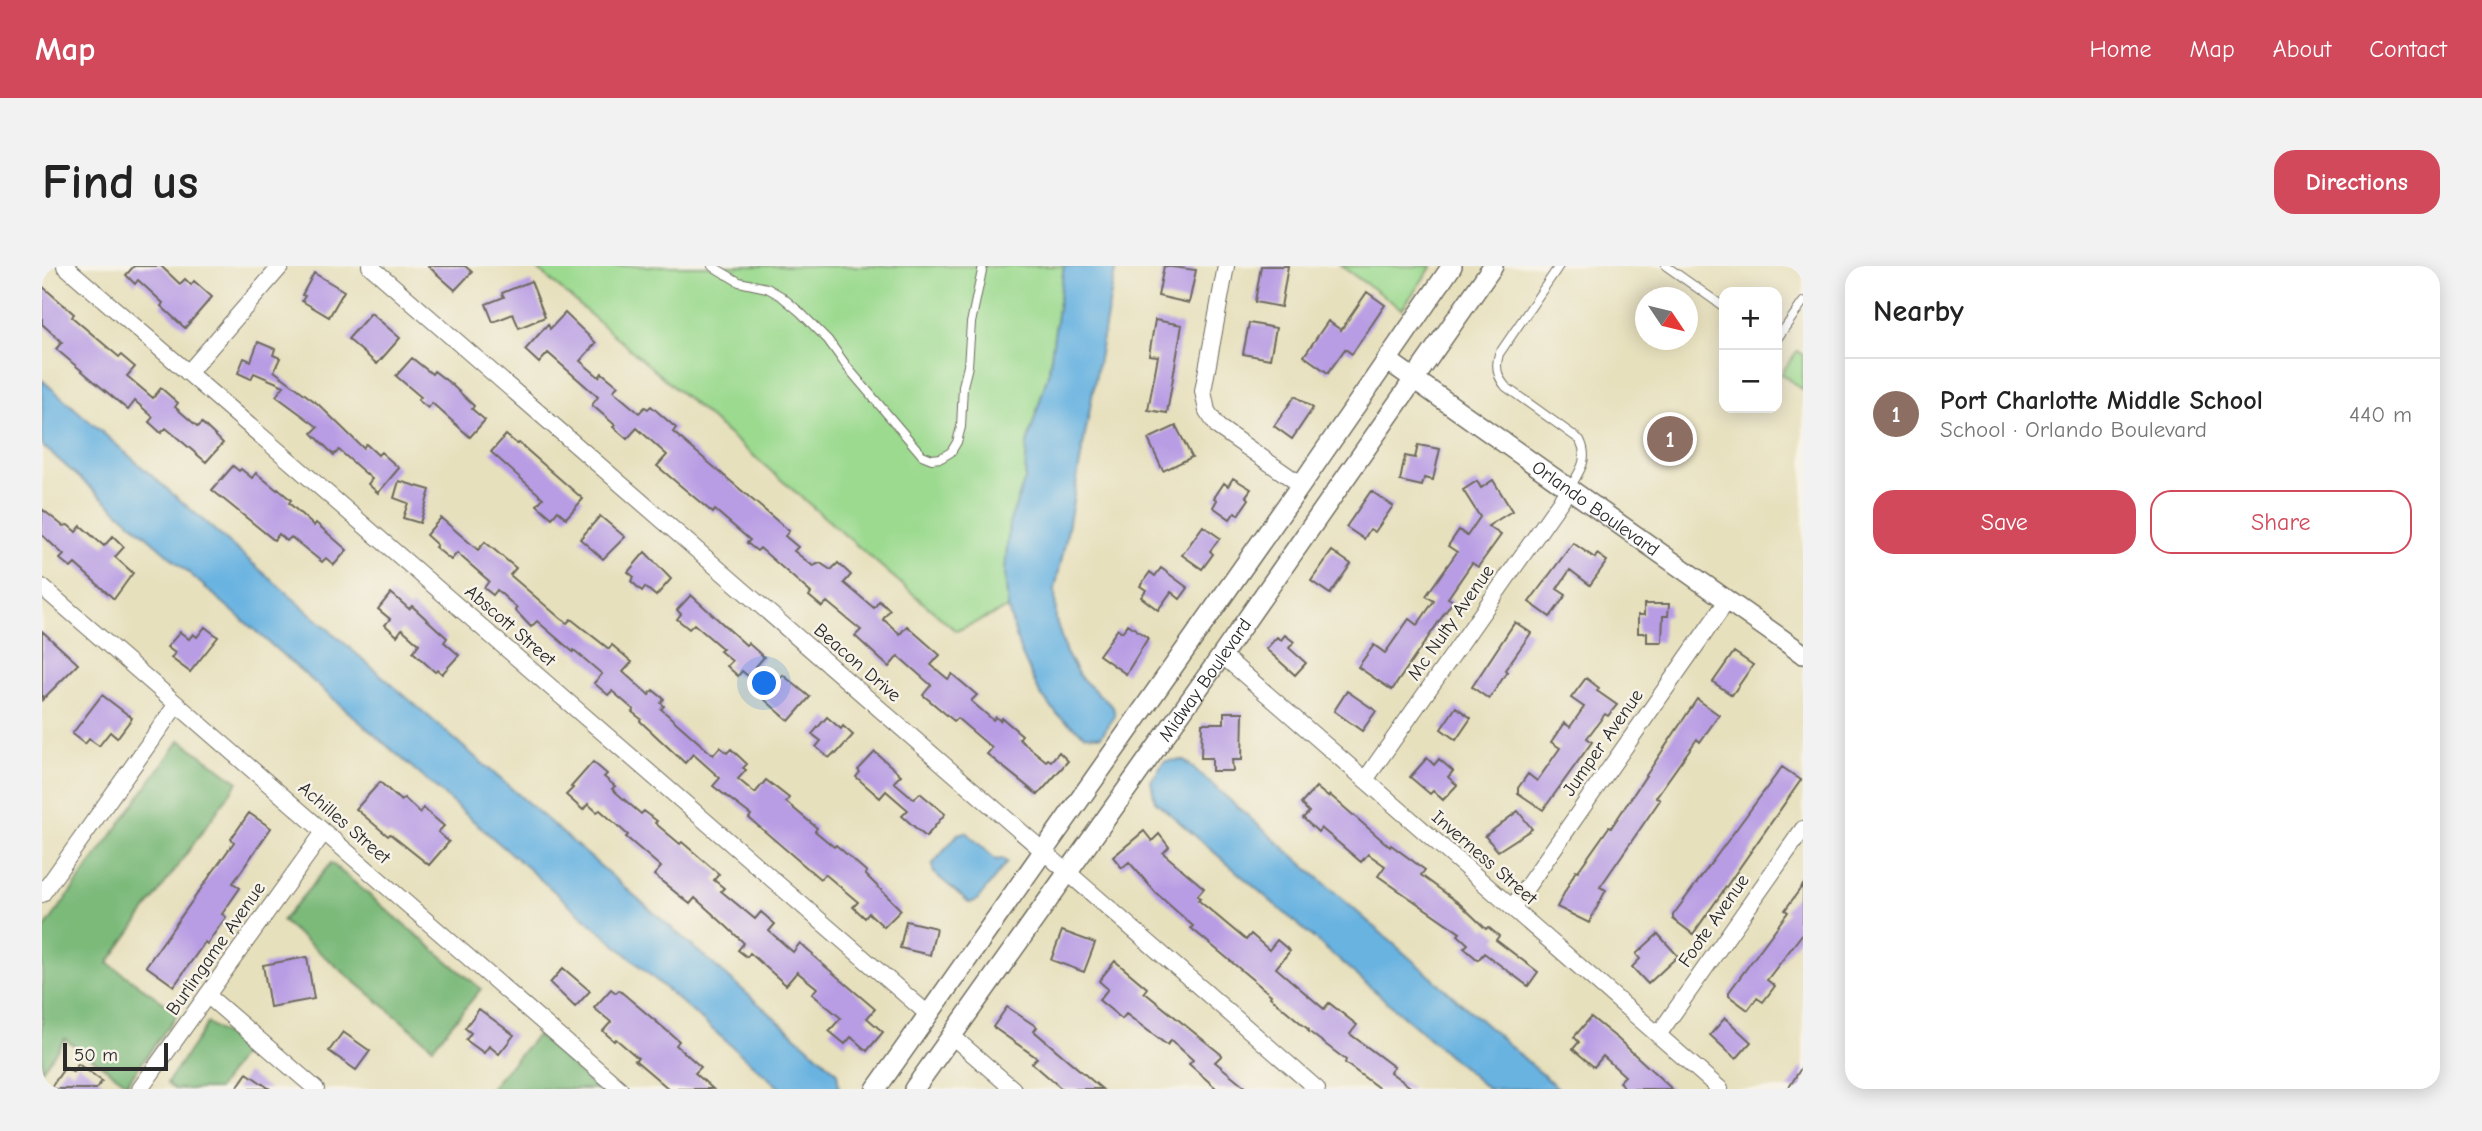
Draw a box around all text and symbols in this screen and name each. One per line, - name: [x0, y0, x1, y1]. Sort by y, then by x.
- text: Map: [35, 30, 96, 68]
- text: Home: [2090, 35, 2151, 63]
- text: Map: [2189, 35, 2235, 63]
- text: About: [2273, 35, 2331, 63]
- text: Contact: [2369, 35, 2447, 63]
- button: Directions: [2274, 150, 2440, 214]
- text: Find us: [42, 154, 198, 210]
- north arrow: [1635, 287, 1698, 350]
- map controls: [1719, 287, 1782, 413]
- button: +: [1719, 287, 1782, 350]
- text: Nearby: [1873, 294, 1964, 329]
- button: −: [1719, 350, 1782, 413]
- text: Port Charlotte Middle School: [1940, 386, 2263, 416]
- text: 1: [1891, 401, 1901, 428]
- text: 440 m: [2349, 401, 2412, 428]
- pin: 1: [1647, 413, 1693, 465]
- text: School · Orlando Boulevard: [1940, 416, 2207, 443]
- street label: Orlando Boulevard: [1528, 456, 1663, 561]
- button: Save: [1873, 490, 2136, 554]
- button: Share: [2150, 490, 2412, 554]
- street label: Mc Nulty Avenue: [1403, 561, 1499, 685]
- street label: Abscott Street: [461, 580, 561, 671]
- street label: Midway Boulevard: [1154, 614, 1256, 746]
- street label: Beacon Drive: [809, 619, 905, 707]
- your location: [747, 666, 781, 700]
- street label: Jumper Avenue: [1558, 685, 1648, 800]
- street label: Achilles Street: [294, 777, 395, 869]
- street label: Inverness Street: [1427, 806, 1542, 910]
- street label: Foote Avenue: [1674, 870, 1754, 971]
- street label: Burlingame Avenue: [162, 878, 270, 1019]
- scale bar: [63, 1040, 168, 1072]
- text: 50 m: [74, 1044, 118, 1066]

